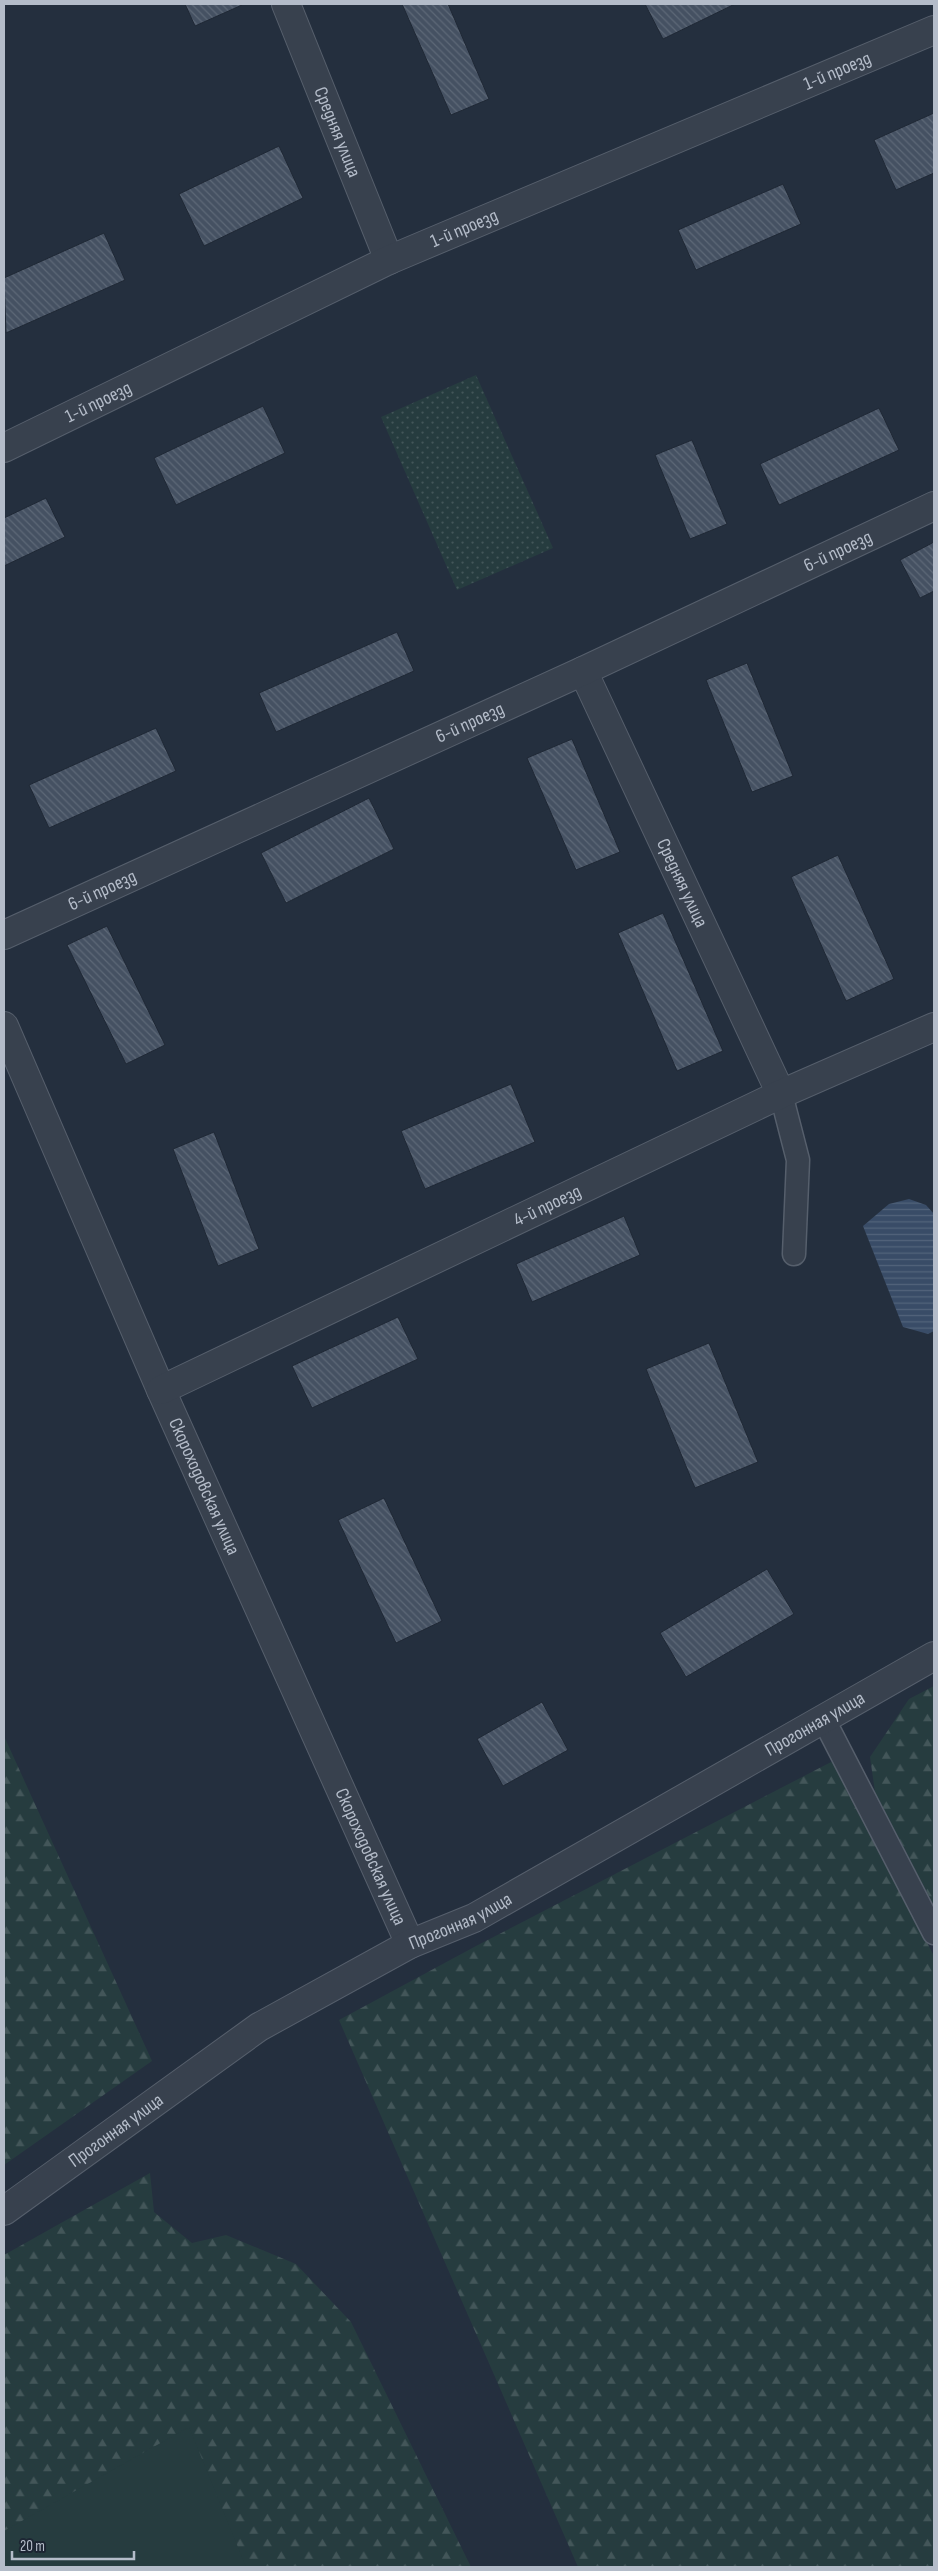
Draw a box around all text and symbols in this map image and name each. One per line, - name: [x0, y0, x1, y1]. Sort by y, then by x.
- street label: 1-й проезд: [800, 46, 874, 95]
- street label: Средняя улица: [309, 83, 366, 181]
- street label: 1-й проезд: [427, 204, 501, 253]
- street label: 1-й проезд: [61, 376, 135, 428]
- street label: 6-й проезд: [800, 525, 876, 577]
- street label: 6-й проезд: [432, 697, 508, 748]
- street label: Средняя улица: [652, 835, 713, 931]
- street label: 6-й проезд: [64, 865, 140, 916]
- street label: 4-й проезд: [510, 1180, 585, 1232]
- street label: Скороходовская улица: [164, 1414, 245, 1558]
- street label: Прогонная улица: [761, 1686, 869, 1761]
- street label: Скороходовская улица: [330, 1785, 411, 1929]
- street label: Прогонная улица: [405, 1887, 516, 1955]
- street label: Прогонная улица: [64, 2088, 168, 2172]
- scale bar: [12, 2528, 135, 2560]
- text: 20 m: [20, 2537, 45, 2556]

